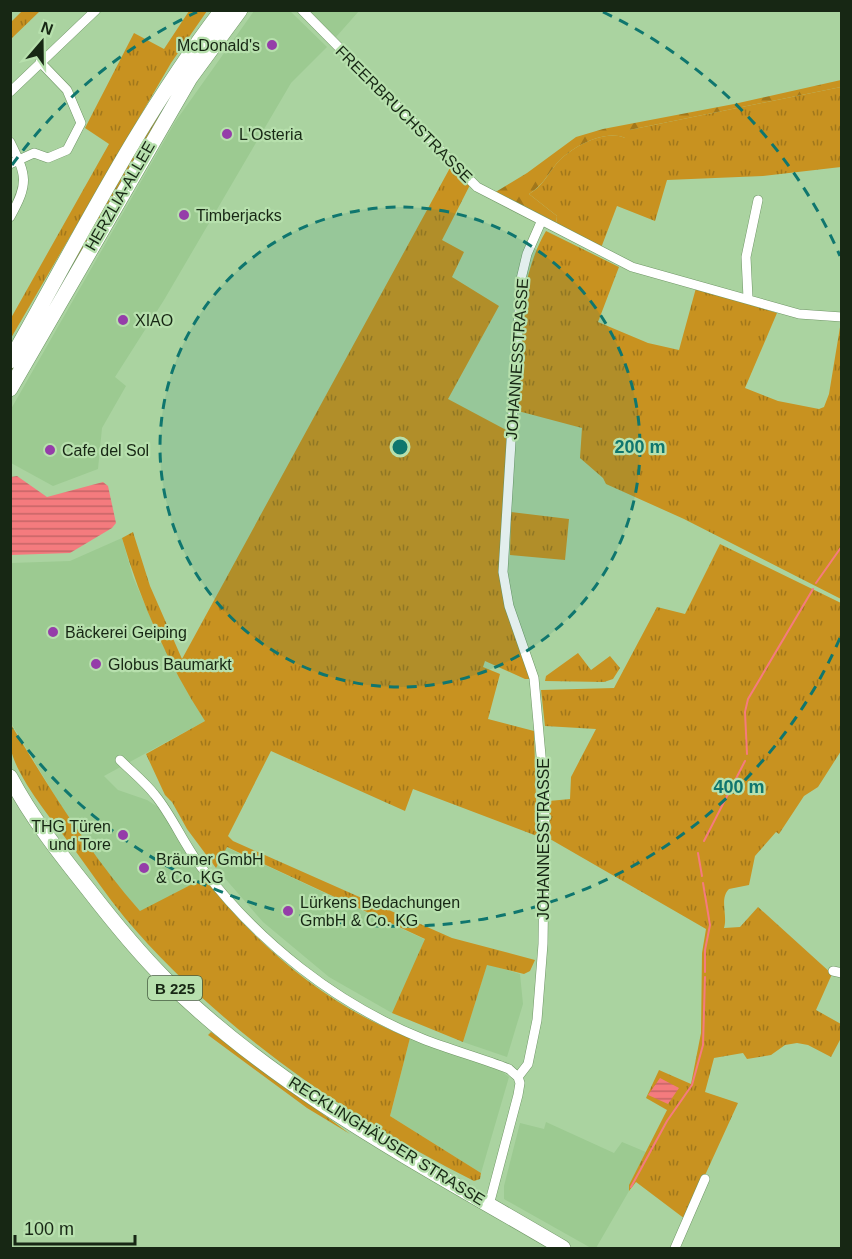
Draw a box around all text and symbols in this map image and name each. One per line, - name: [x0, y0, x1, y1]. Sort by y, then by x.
- north arrow: [12, 12, 72, 72]
- text: N: [39, 18, 55, 38]
- place label: McDonald's: [177, 37, 260, 54]
- marker: McDonald's: [265, 38, 279, 52]
- street label: FREERBRUCHSTRASSE: [332, 42, 476, 186]
- place label: L'Osteria: [239, 126, 303, 143]
- marker: L'Osteria: [220, 127, 234, 141]
- street label: HERZLIA-ALLEE: [82, 139, 158, 253]
- place label: Timberjacks: [196, 207, 282, 224]
- marker: Timberjacks: [177, 208, 191, 222]
- street label: JOHANNESSTRASSE: [503, 278, 531, 440]
- place label: XIAO: [135, 312, 173, 329]
- marker: XIAO: [116, 313, 130, 327]
- centre of rings: [390, 437, 410, 457]
- text: 200 m: [614, 437, 666, 457]
- place label: Cafe del Sol: [62, 442, 149, 459]
- marker: Cafe del Sol: [43, 443, 57, 457]
- place label: Bäckerei Geiping: [65, 624, 187, 641]
- marker: Bäckerei Geiping: [46, 625, 60, 639]
- place label: Globus Baumarkt: [108, 656, 232, 673]
- marker: Globus Baumarkt: [89, 657, 103, 671]
- street label: JOHANNESSTRASSE: [535, 758, 552, 920]
- text: 400 m: [713, 777, 765, 797]
- place label: THG Türen und Tore: [31, 818, 111, 853]
- marker: THG Türen und Tore: [116, 828, 130, 842]
- place label: Bräuner GmbH & Co. KG: [156, 851, 264, 886]
- marker: Bräuner GmbH & Co. KG: [137, 861, 151, 875]
- place label: Lürkens Bedachungen GmbH & Co. KG: [300, 894, 460, 929]
- marker: Lürkens Bedachungen GmbH & Co. KG: [281, 904, 295, 918]
- road number: B 225: [148, 976, 202, 1000]
- street label: RECKLINGHÄUSER STRASSE: [286, 1073, 488, 1209]
- scale bar: [15, 1208, 135, 1246]
- text: 100 m: [24, 1219, 74, 1239]

